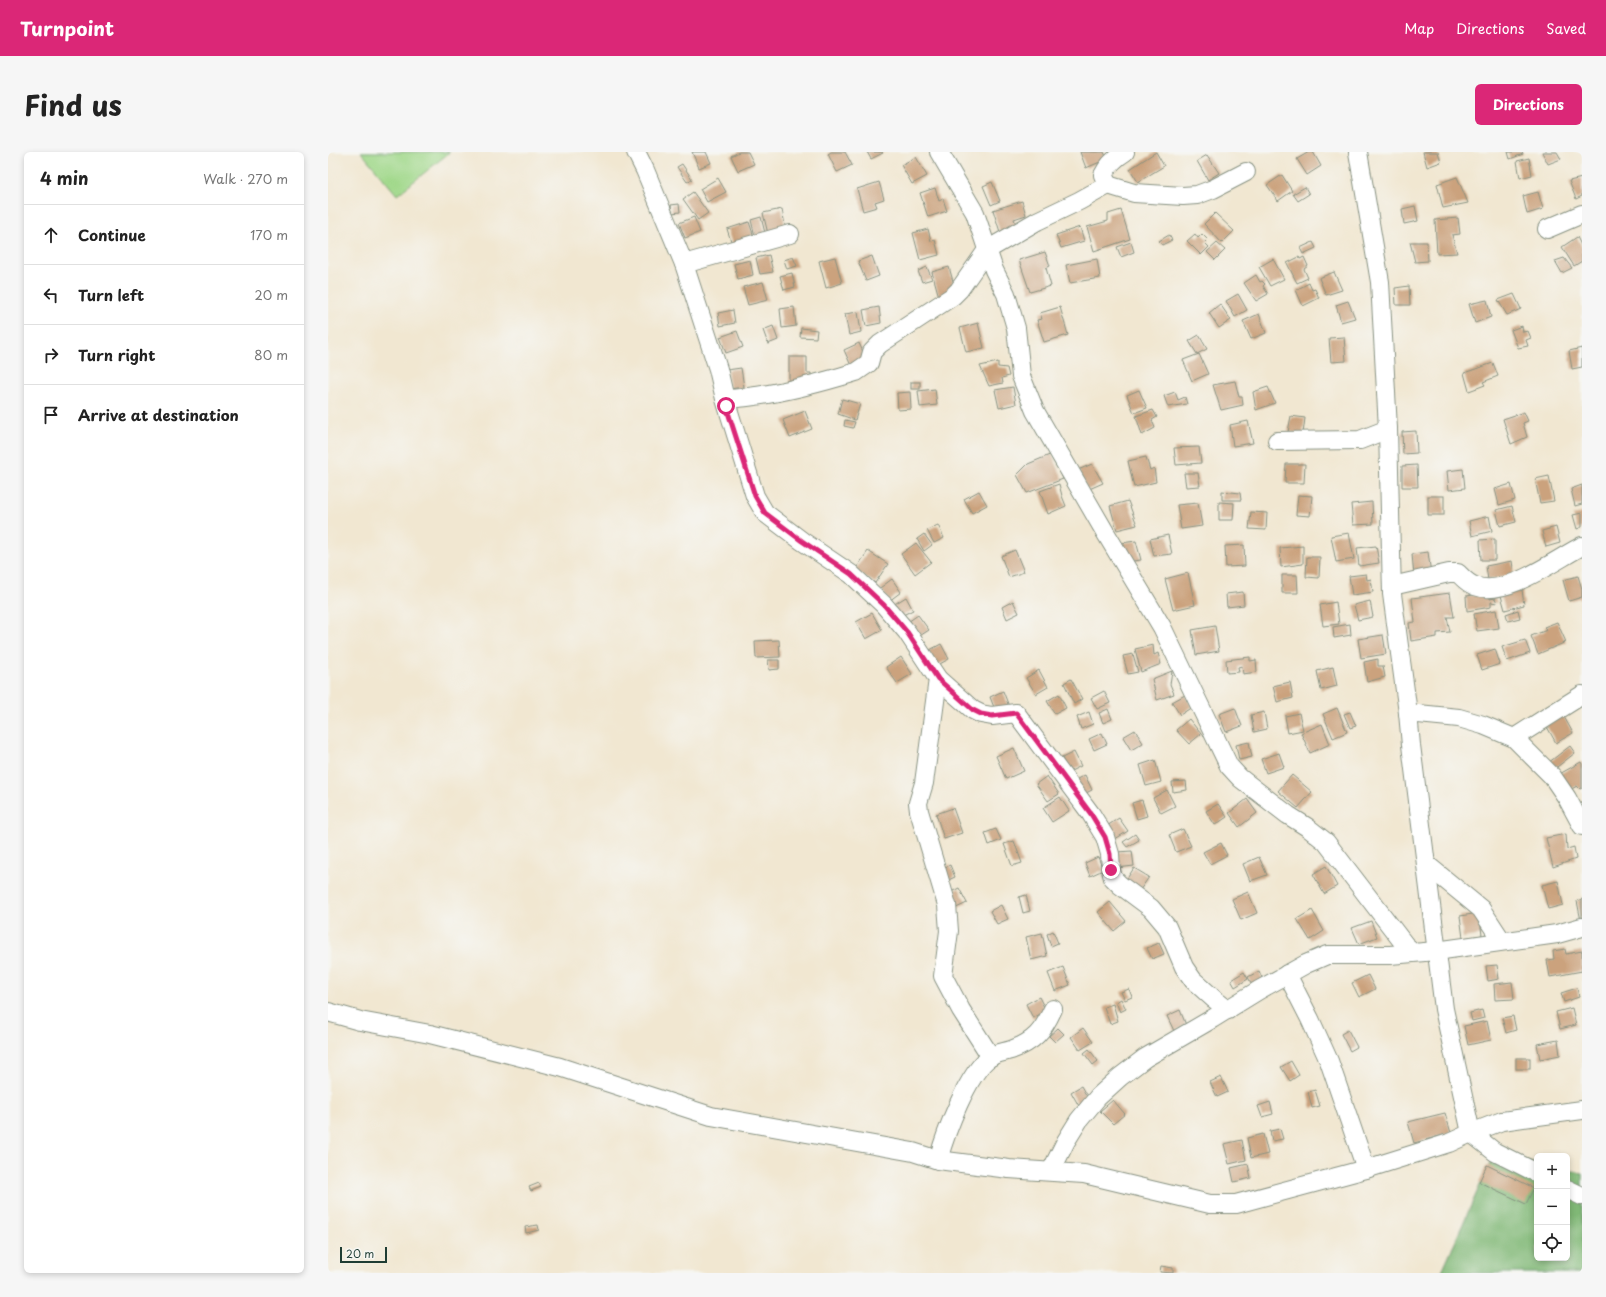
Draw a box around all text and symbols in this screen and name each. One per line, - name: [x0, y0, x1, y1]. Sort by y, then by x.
- text: Turnpoint: [20, 14, 114, 42]
- text: Map: [1404, 18, 1434, 39]
- text: Directions: [1456, 18, 1524, 39]
- text: Saved: [1546, 18, 1586, 39]
- text: Find us: [24, 83, 122, 126]
- button: Directions: [1475, 84, 1582, 125]
- text: 4 min: [40, 165, 88, 191]
- text: Walk · 270 m: [203, 169, 288, 188]
- text: Continue: [78, 223, 146, 246]
- icon: ahead: [40, 224, 62, 246]
- text: 170 m: [250, 225, 288, 244]
- text: Turn left: [78, 283, 144, 306]
- icon: left: [40, 284, 62, 306]
- text: 20 m: [254, 285, 288, 304]
- text: Turn right: [78, 343, 155, 366]
- icon: right: [40, 344, 62, 366]
- text: 80 m: [254, 345, 288, 364]
- route start: [717, 397, 735, 415]
- text: Arrive at destination: [78, 403, 239, 426]
- icon: arrive: [40, 404, 62, 426]
- route end: [1102, 861, 1120, 879]
- map controls: [1534, 1153, 1570, 1261]
- button: +: [1534, 1153, 1570, 1189]
- button: −: [1534, 1189, 1570, 1225]
- button: locate: [1534, 1225, 1570, 1261]
- scale bar: [340, 1245, 387, 1264]
- text: 20 m: [346, 1245, 374, 1262]

